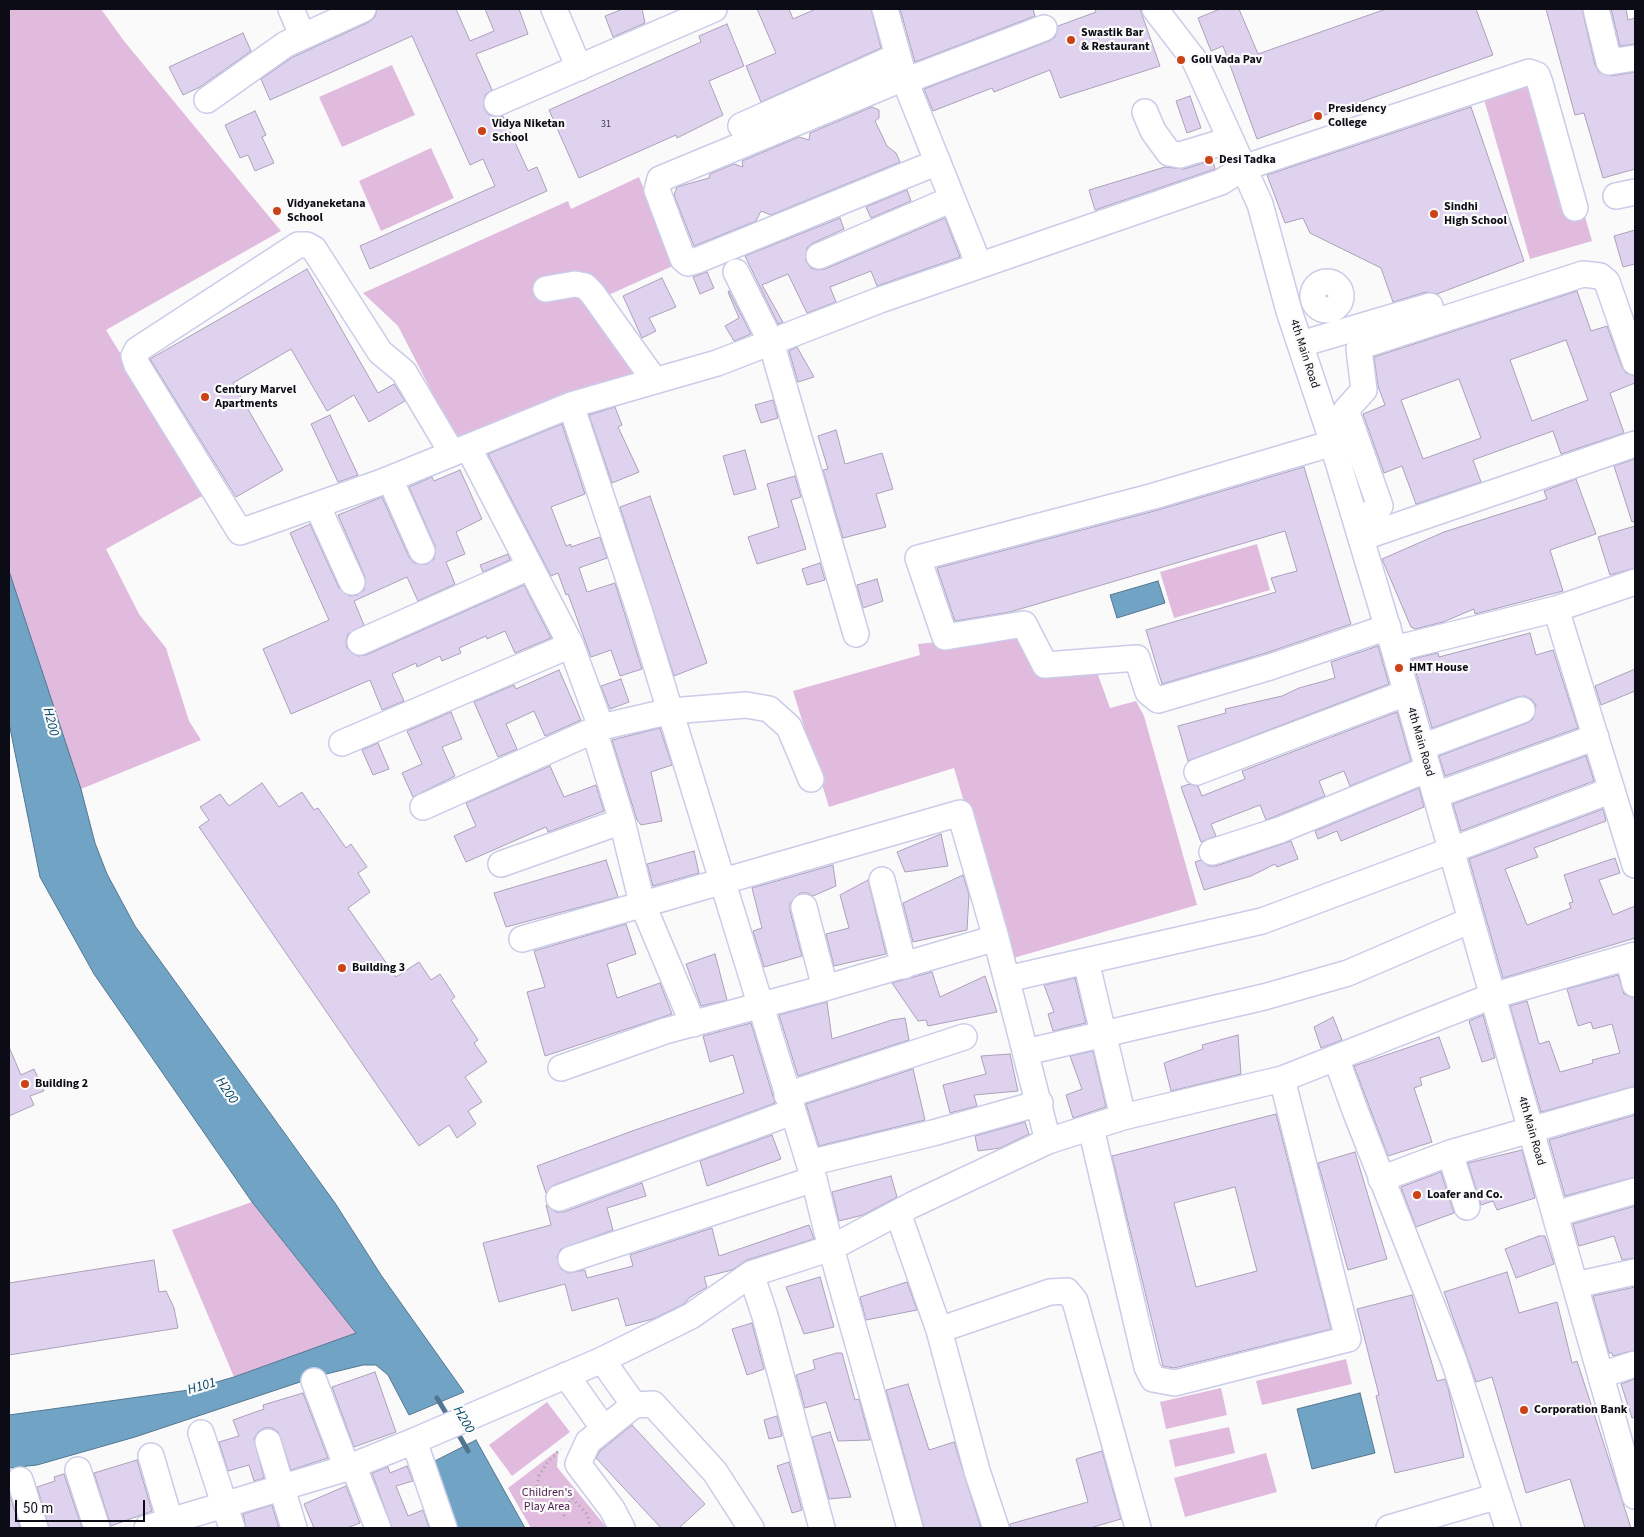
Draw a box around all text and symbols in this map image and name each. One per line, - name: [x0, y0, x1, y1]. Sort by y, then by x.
- place label: Swastik Bar & Restaurant: [1081, 26, 1150, 54]
- marker: Swastik Bar & Restaurant: [1065, 34, 1077, 46]
- place label: Goli Vada Pav: [1191, 53, 1262, 67]
- marker: Goli Vada Pav: [1175, 54, 1187, 66]
- place label: Presidency College: [1328, 102, 1386, 130]
- marker: Presidency College: [1312, 110, 1324, 122]
- place label: Vidya Niketan School: [492, 117, 565, 145]
- house number: 31: [601, 119, 611, 131]
- marker: Vidya Niketan School: [476, 125, 488, 137]
- place label: Desi Tadka: [1219, 153, 1276, 167]
- marker: Desi Tadka: [1203, 154, 1215, 166]
- place label: Vidyaneketana School: [287, 197, 365, 225]
- place label: Sindhi High School: [1444, 200, 1507, 228]
- marker: Vidyaneketana School: [271, 205, 283, 217]
- marker: Sindhi High School: [1428, 208, 1440, 220]
- street label: 4th Main Road: [1286, 318, 1322, 390]
- place label: Century Marvel Apartments: [215, 383, 296, 411]
- marker: Century Marvel Apartments: [199, 391, 211, 403]
- place label: HMT House: [1409, 661, 1468, 675]
- marker: HMT House: [1393, 662, 1405, 674]
- water label: H200: [38, 706, 62, 738]
- street label: 4th Main Road: [1403, 706, 1437, 778]
- place label: Building 3: [352, 961, 405, 975]
- marker: Building 3: [336, 962, 348, 974]
- water label: H200: [211, 1074, 241, 1108]
- place label: Building 2: [35, 1077, 88, 1091]
- marker: Building 2: [19, 1078, 31, 1090]
- street label: 4th Main Road: [1514, 1095, 1548, 1167]
- place label: Loafer and Co.: [1427, 1188, 1503, 1202]
- marker: Loafer and Co.: [1411, 1189, 1423, 1201]
- water label: H101: [186, 1375, 218, 1399]
- water label: H200: [449, 1403, 477, 1437]
- place label: Corporation Bank: [1534, 1403, 1627, 1417]
- marker: Corporation Bank: [1518, 1404, 1530, 1416]
- park label: Children's Play Area: [522, 1486, 572, 1514]
- scale bar: [18, 1490, 148, 1522]
- text: 50 m: [23, 1498, 53, 1519]

